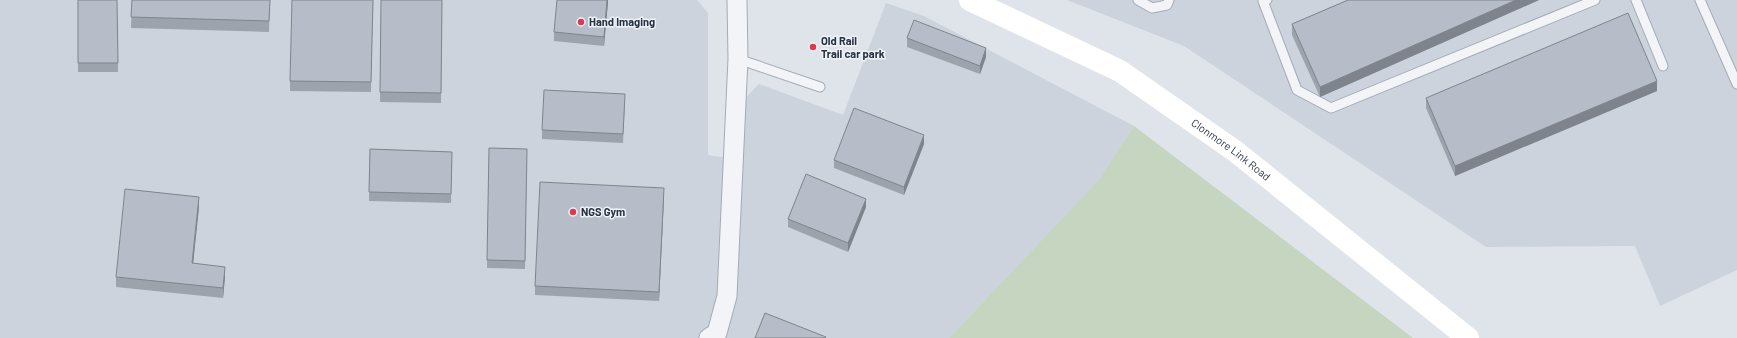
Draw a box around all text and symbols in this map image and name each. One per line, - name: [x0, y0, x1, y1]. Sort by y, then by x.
- place label: Hand Imaging: [589, 15, 655, 28]
- marker: Hand Imaging: [576, 17, 586, 27]
- place label: Old Rail Trail car park: [821, 34, 885, 60]
- marker: Old Rail Trail car park: [808, 42, 818, 52]
- street label: Clonmore Link Road: [1189, 116, 1273, 183]
- place label: NGS Gym: [581, 205, 625, 218]
- marker: NGS Gym: [568, 207, 578, 217]

